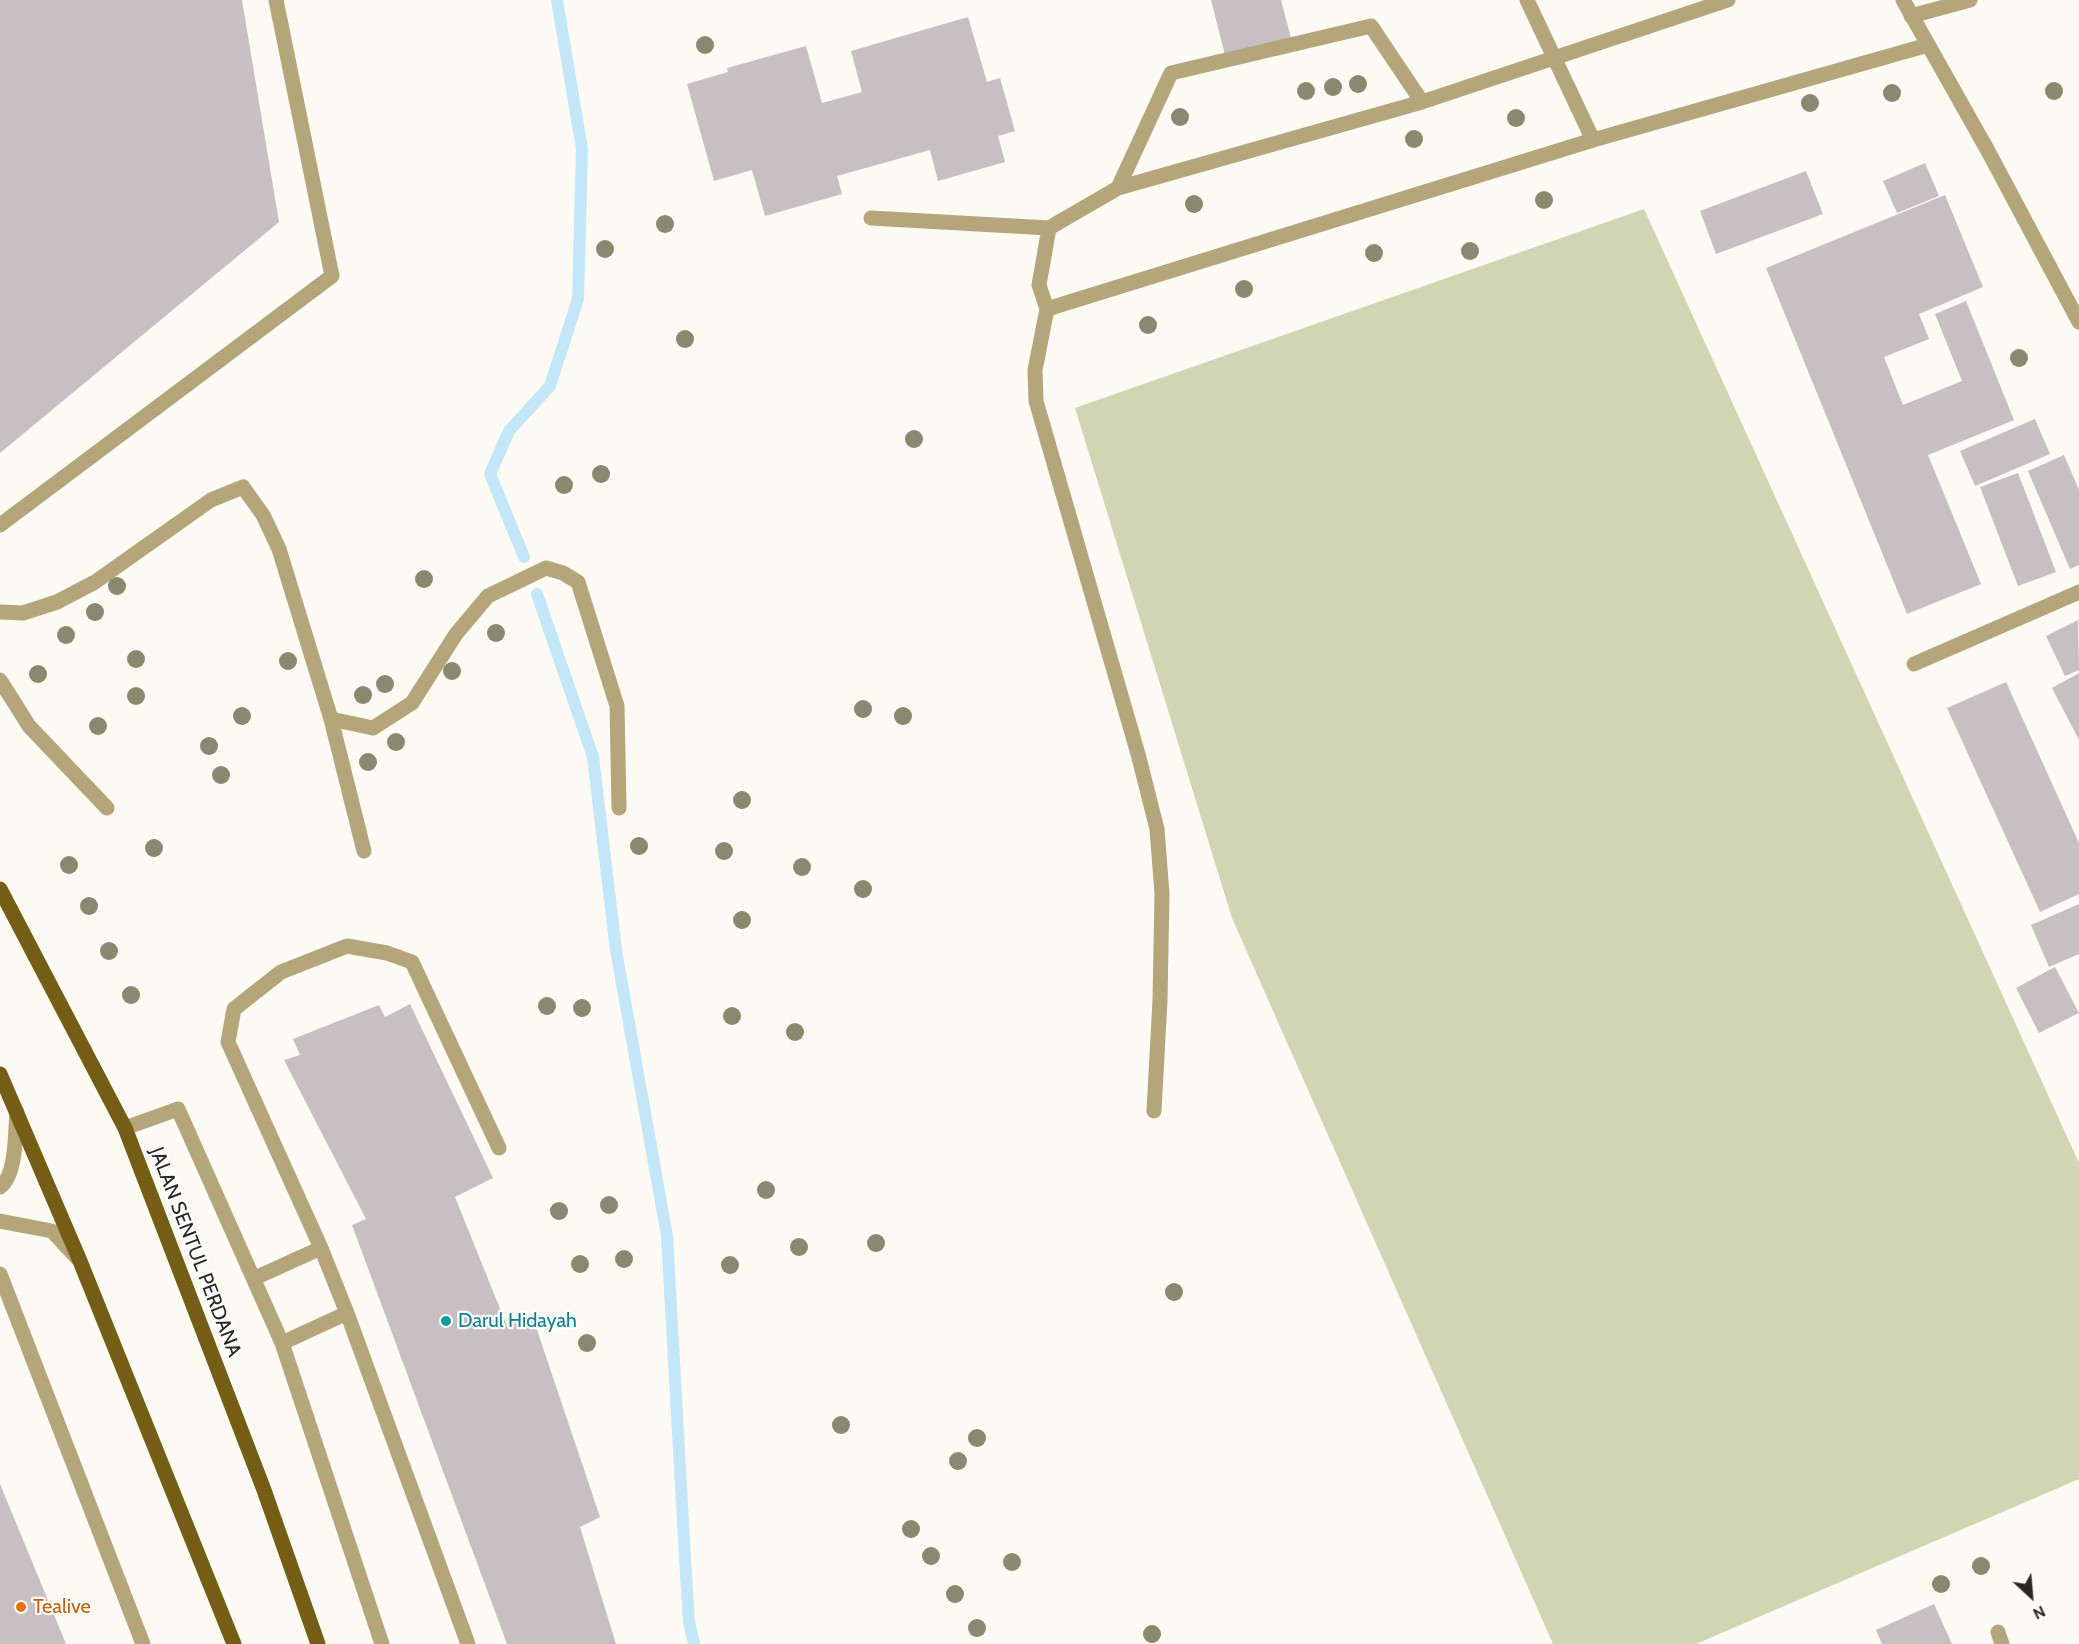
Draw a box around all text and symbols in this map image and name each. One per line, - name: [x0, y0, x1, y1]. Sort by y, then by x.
- street label: JALAN SENTUL PERDANA: [144, 1144, 246, 1360]
- place label: Darul Hidayah: [458, 1309, 577, 1333]
- marker: Darul Hidayah: [439, 1314, 453, 1328]
- north arrow: [2001, 1566, 2061, 1626]
- place label: Tealive: [33, 1595, 91, 1619]
- marker: Tealive: [14, 1600, 28, 1614]
- text: N: [2030, 1602, 2048, 1624]

